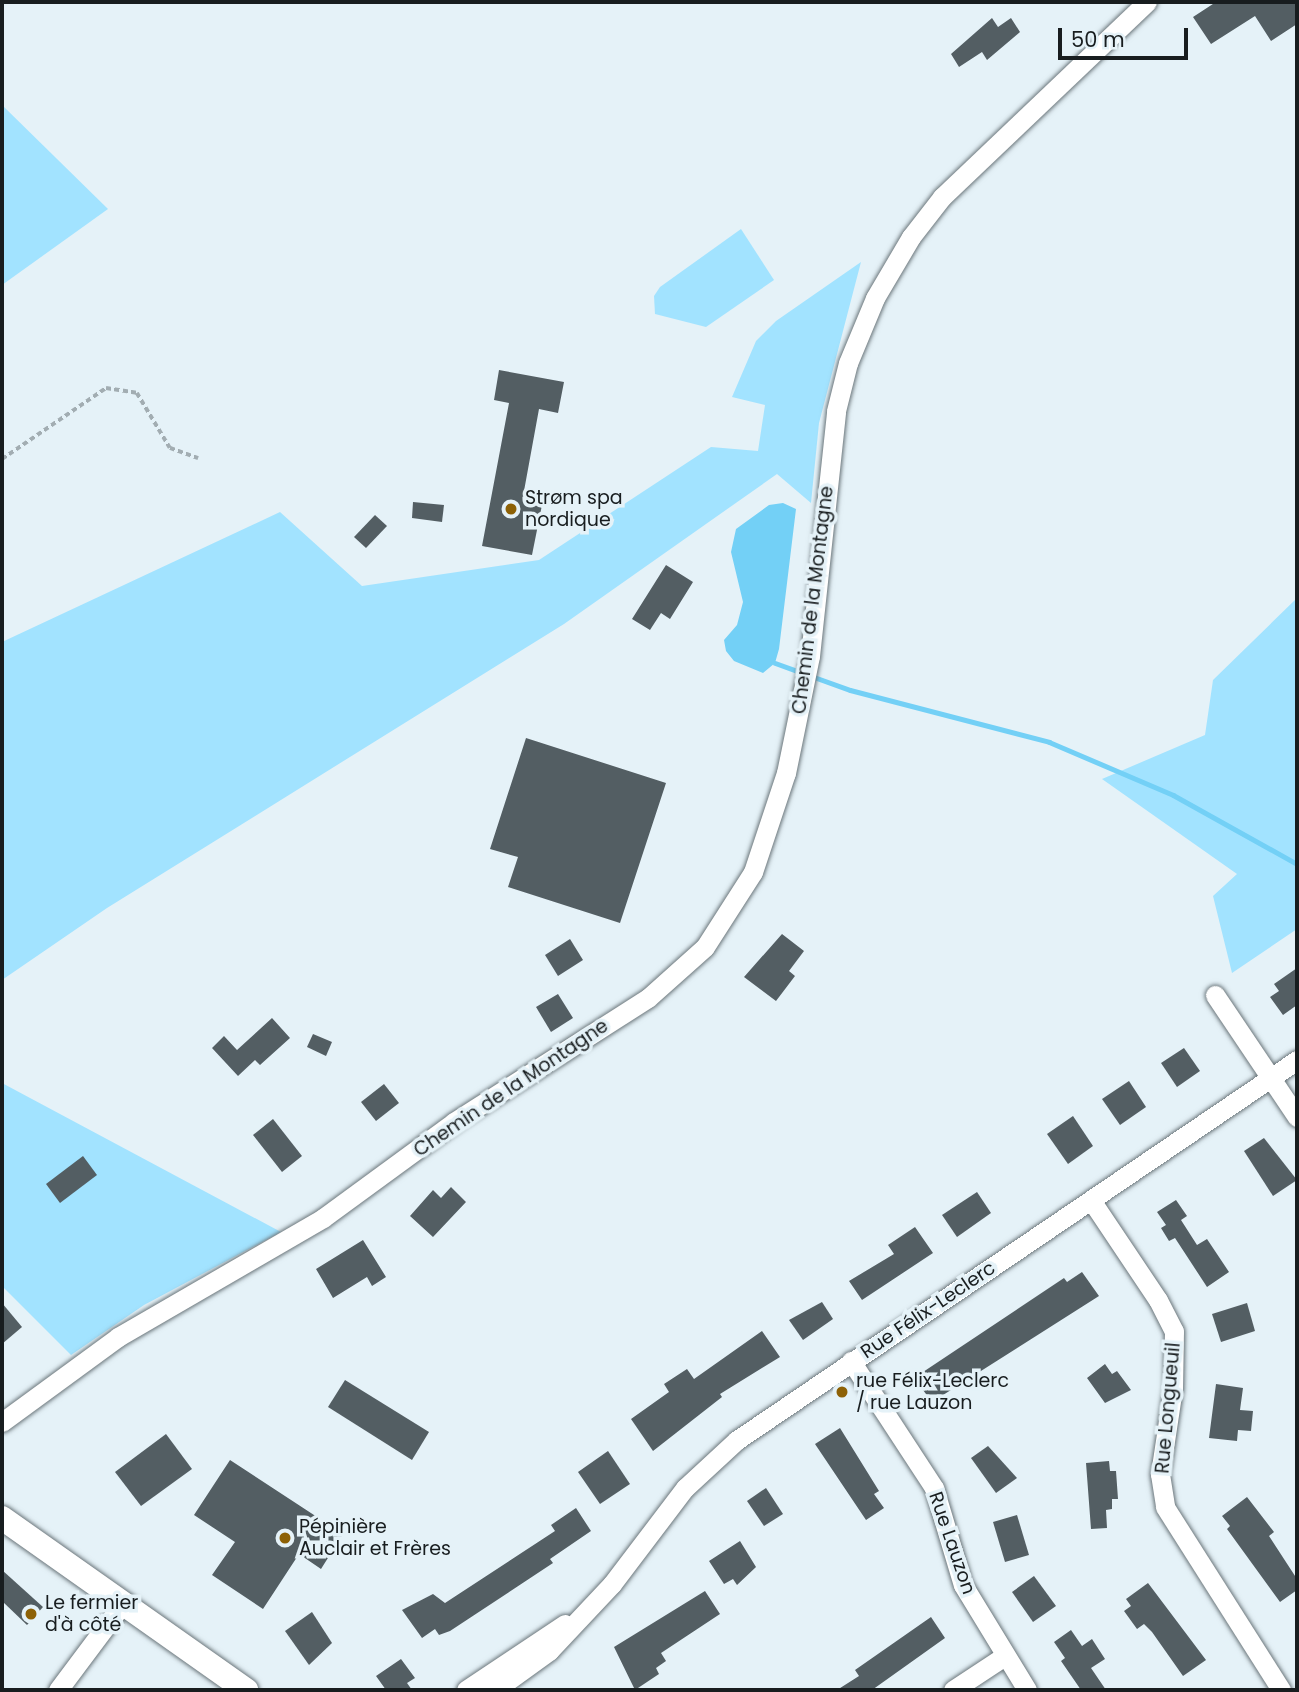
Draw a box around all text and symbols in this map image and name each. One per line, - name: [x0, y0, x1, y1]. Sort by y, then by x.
- scale bar: [1061, 14, 1190, 58]
- text: 50 m: [1071, 25, 1125, 54]
- street label: Chemin de la Montagne: [788, 485, 838, 715]
- place label: Strøm spa nordique: [525, 487, 623, 531]
- marker: Strøm spa nordique: [503, 501, 519, 517]
- street label: Chemin de la Montagne: [409, 1014, 613, 1162]
- street label: Rue Félix-Leclerc: [856, 1257, 1000, 1363]
- street label: Rue Longueuil: [1151, 1342, 1185, 1474]
- place label: rue Félix-Leclerc / rue Lauzon: [856, 1370, 1009, 1414]
- marker: rue Félix-Leclerc / rue Lauzon: [834, 1384, 850, 1400]
- street label: Rue Lauzon: [924, 1489, 980, 1597]
- place label: Pépinière Auclair et Frères: [299, 1516, 451, 1560]
- marker: Pépinière Auclair et Frères: [277, 1530, 293, 1546]
- place label: Le fermier d'à côté: [45, 1592, 138, 1636]
- marker: Le fermier d'à côté: [23, 1606, 39, 1622]

